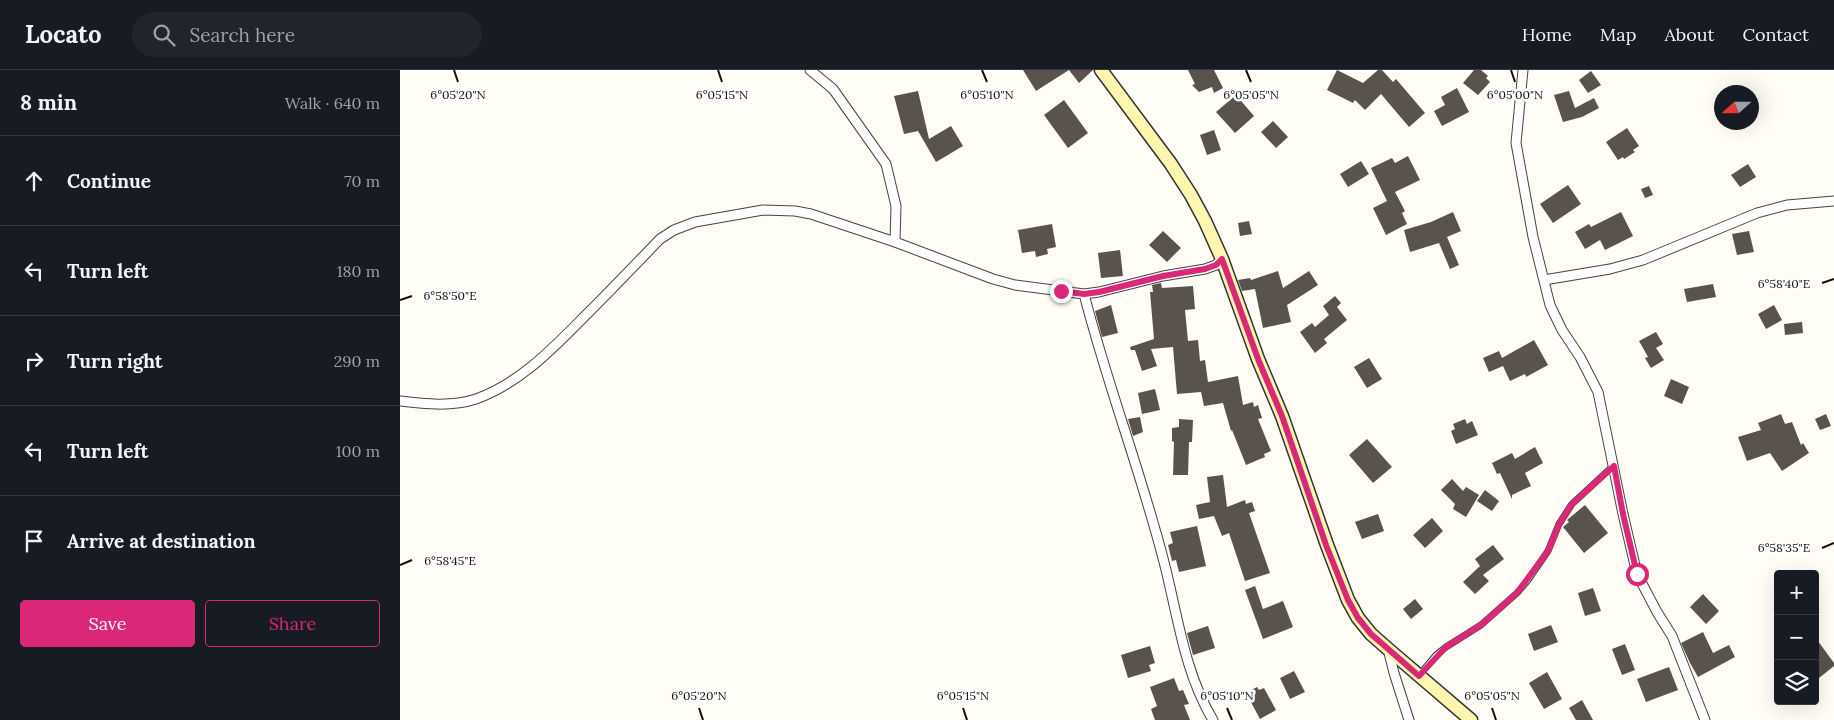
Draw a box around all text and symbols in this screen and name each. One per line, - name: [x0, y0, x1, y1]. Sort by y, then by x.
- search box: [132, 12, 482, 57]
- text: Locato: [25, 19, 102, 50]
- icon: search: [150, 21, 178, 49]
- text: Search here: [190, 23, 295, 47]
- text: Home: [1522, 23, 1572, 46]
- text: Map: [1600, 23, 1636, 46]
- text: About: [1664, 23, 1714, 46]
- text: Contact: [1742, 23, 1809, 46]
- north arrow: [1714, 85, 1759, 130]
- text: 6°05'20"N: [430, 87, 486, 102]
- text: 6°05'15"N: [696, 87, 748, 102]
- text: 6°05'10"N: [960, 87, 1014, 102]
- text: 6°05'05"N: [1223, 87, 1279, 102]
- text: 6°05'00"N: [1487, 87, 1543, 102]
- text: 8 min: [20, 89, 77, 116]
- text: Walk · 640 m: [285, 93, 380, 113]
- icon: ahead: [20, 167, 48, 195]
- text: Continue: [67, 169, 151, 193]
- text: 70 m: [344, 171, 380, 191]
- icon: left: [20, 257, 48, 285]
- text: Turn left: [67, 259, 148, 283]
- text: 180 m: [337, 261, 380, 281]
- text: 6°58'40"E: [1758, 276, 1810, 291]
- route end: [1050, 280, 1073, 303]
- text: 6°58'50"E: [423, 288, 477, 303]
- icon: right: [20, 347, 48, 375]
- text: Turn right: [67, 349, 163, 373]
- text: 290 m: [334, 351, 380, 371]
- icon: left: [20, 437, 48, 465]
- text: Turn left: [67, 439, 148, 463]
- text: 100 m: [336, 441, 380, 461]
- icon: arrive: [20, 527, 48, 555]
- text: Arrive at destination: [67, 529, 256, 553]
- text: 6°58'35"E: [1758, 540, 1810, 555]
- text: 6°58'45"E: [424, 553, 476, 568]
- route start: [1626, 563, 1649, 586]
- map controls: [1774, 570, 1819, 705]
- button: +: [1774, 570, 1819, 615]
- button: Save: [20, 600, 195, 647]
- button: Share: [205, 600, 380, 647]
- button: −: [1774, 615, 1819, 660]
- button: layers: [1774, 660, 1819, 705]
- text: 6°05'20"N: [671, 688, 727, 703]
- text: 6°05'15"N: [937, 688, 989, 703]
- text: 6°05'10"N: [1200, 688, 1254, 703]
- text: 6°05'05"N: [1464, 688, 1520, 703]

